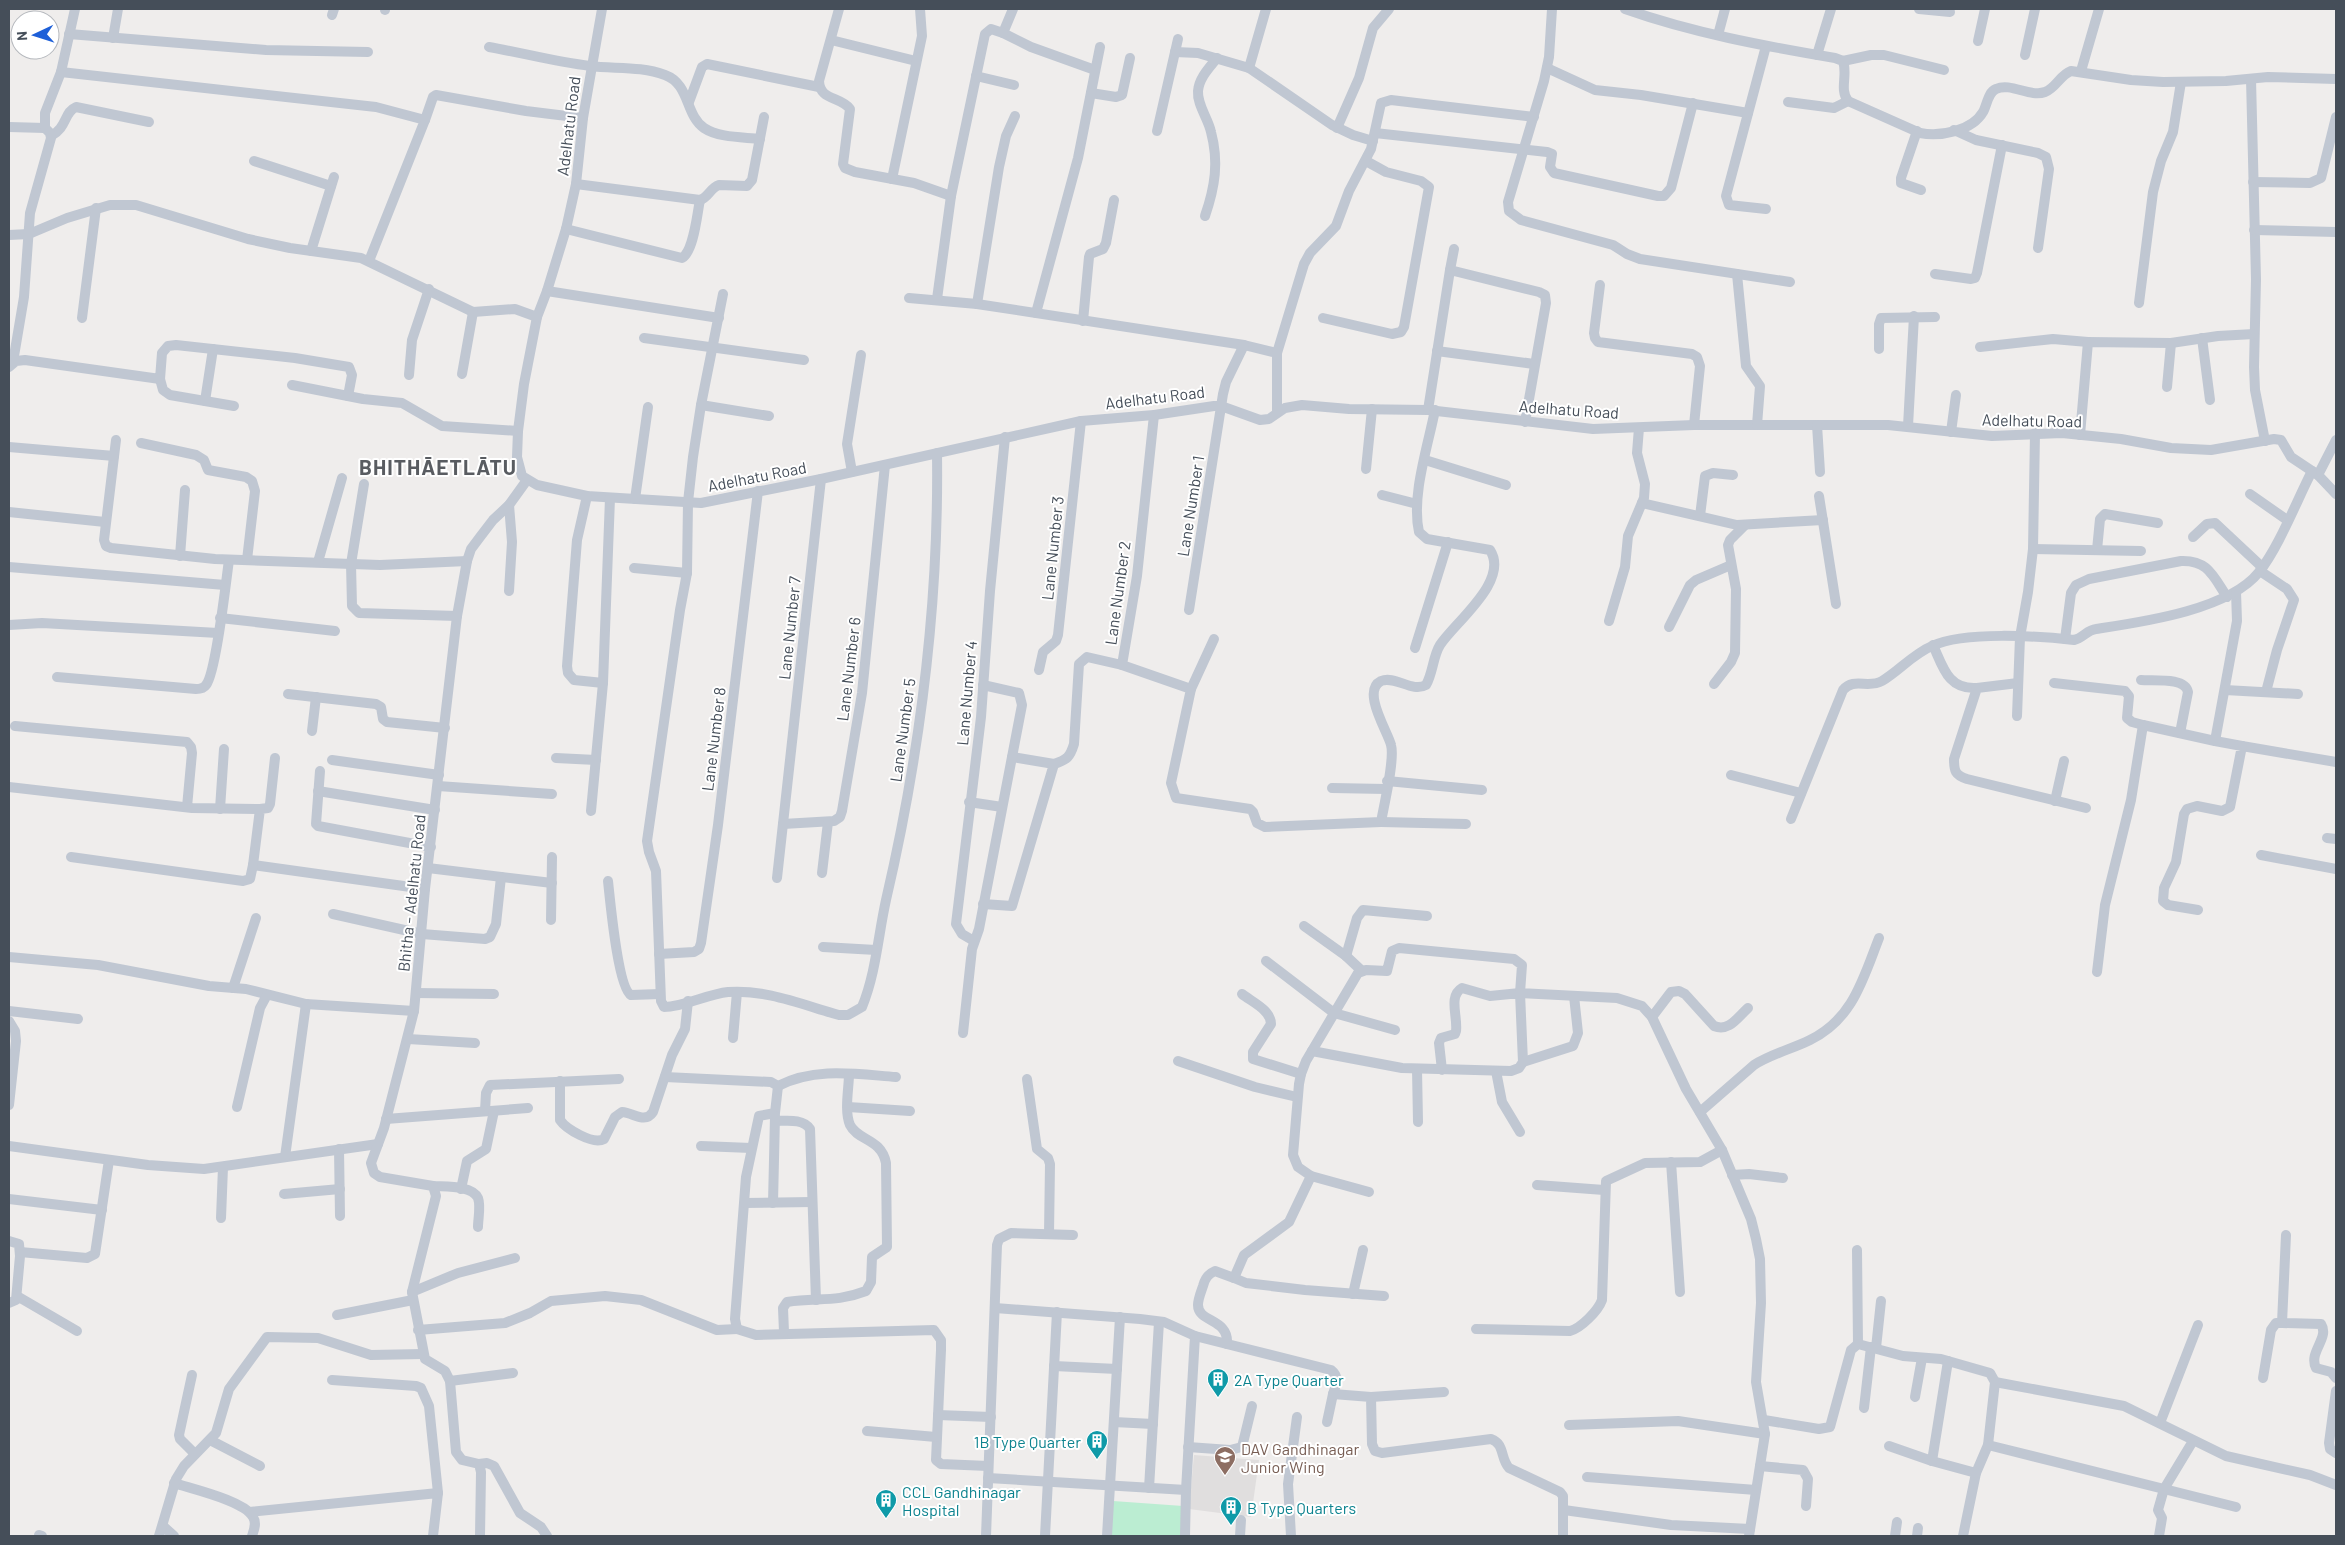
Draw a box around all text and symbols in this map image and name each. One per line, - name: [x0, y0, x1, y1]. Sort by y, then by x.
- north arrow: [10, 10, 60, 60]
- text: N: [13, 31, 30, 41]
- street label: Adelhatu Road: [552, 75, 584, 177]
- street label: Adelhatu Road: [1104, 381, 1206, 413]
- street label: Adelhatu Road: [1518, 396, 1620, 422]
- street label: Adelhatu Road: [1982, 410, 2082, 430]
- district label: BHITHĀETLĀTU: [359, 454, 517, 479]
- street label: Lane Number 1: [1173, 454, 1207, 558]
- street label: Adelhatu Road: [706, 457, 808, 495]
- street label: Lane Number 3: [1037, 495, 1067, 601]
- street label: Lane Number 2: [1100, 540, 1134, 646]
- street label: Lane Number 7: [774, 575, 804, 681]
- street label: Lane Number 6: [832, 616, 864, 722]
- street label: Lane Number 4: [952, 640, 980, 746]
- street label: Lane Number 5: [885, 677, 919, 783]
- street label: Lane Number 8: [697, 686, 729, 792]
- street label: Bhitha - Adelhatu Road: [393, 813, 429, 973]
- building icon: 2A Type Quarter: [1206, 1367, 1230, 1398]
- place label: 2A Type Quarter: [1234, 1370, 1344, 1389]
- building icon: 1B Type Quarter: [1085, 1429, 1109, 1460]
- place label: 1B Type Quarter: [974, 1432, 1081, 1451]
- place label: DAV Gandhinagar Junior Wing: [1241, 1439, 1359, 1476]
- school or university icon: DAV Gandhinagar Junior Wing: [1213, 1445, 1237, 1476]
- place label: CCL Gandhinagar Hospital: [902, 1482, 1021, 1519]
- building icon: CCL Gandhinagar Hospital: [874, 1488, 898, 1519]
- building icon: B Type Quarters: [1219, 1495, 1243, 1526]
- place label: B Type Quarters: [1247, 1498, 1356, 1517]

